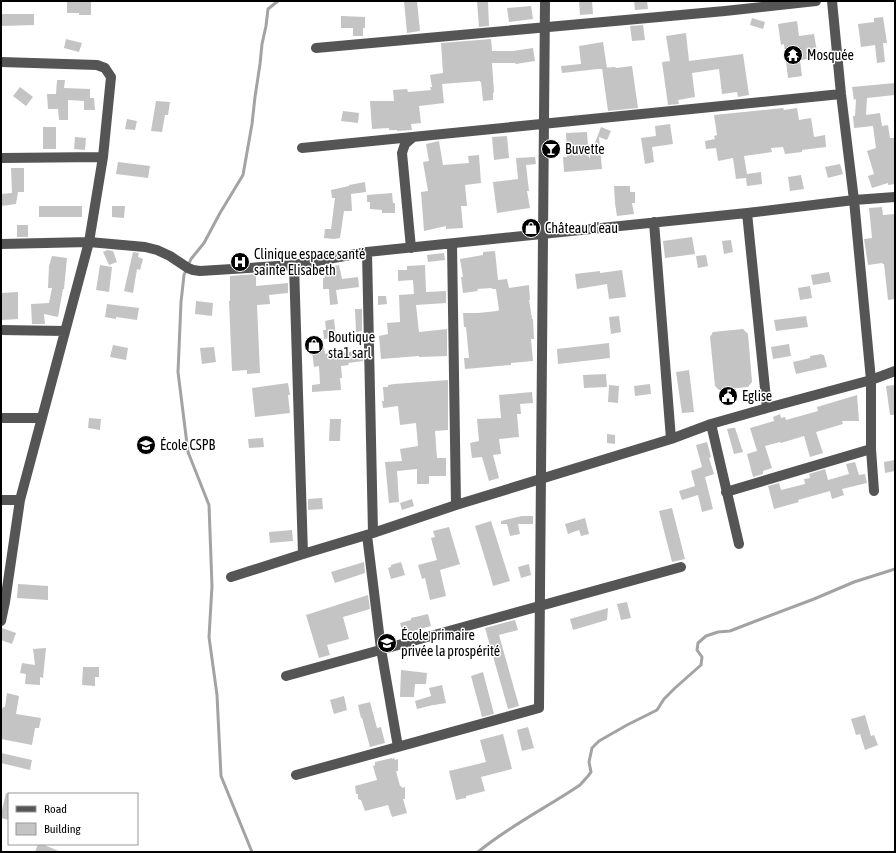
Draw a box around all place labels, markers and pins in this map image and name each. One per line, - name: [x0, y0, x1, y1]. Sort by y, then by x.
- temple icon: Mosquée: [782, 44, 804, 66]
- place label: Mosquée: [807, 47, 854, 63]
- bar icon: Buvette: [540, 138, 562, 160]
- place label: Buvette: [565, 141, 605, 157]
- shop icon: Château d'eau: [520, 217, 542, 239]
- place label: Château d'eau: [545, 220, 618, 236]
- place label: Clinique espace santé sainte Elisabeth: [254, 246, 365, 278]
- hospital icon: Clinique espace santé sainte Elisabeth: [229, 251, 251, 273]
- place label: Boutique sta1 sarl: [328, 329, 375, 361]
- shop icon: Boutique sta1 sarl: [303, 334, 325, 356]
- public building icon: Eglise: [717, 385, 739, 407]
- place label: Eglise: [742, 388, 772, 404]
- school or university icon: École CSPB: [135, 434, 157, 456]
- place label: École CSPB: [160, 437, 216, 453]
- place label: École primaire privée la prospérité: [401, 627, 500, 659]
- school or university icon: École primaire privée la prospérité: [376, 632, 398, 654]

